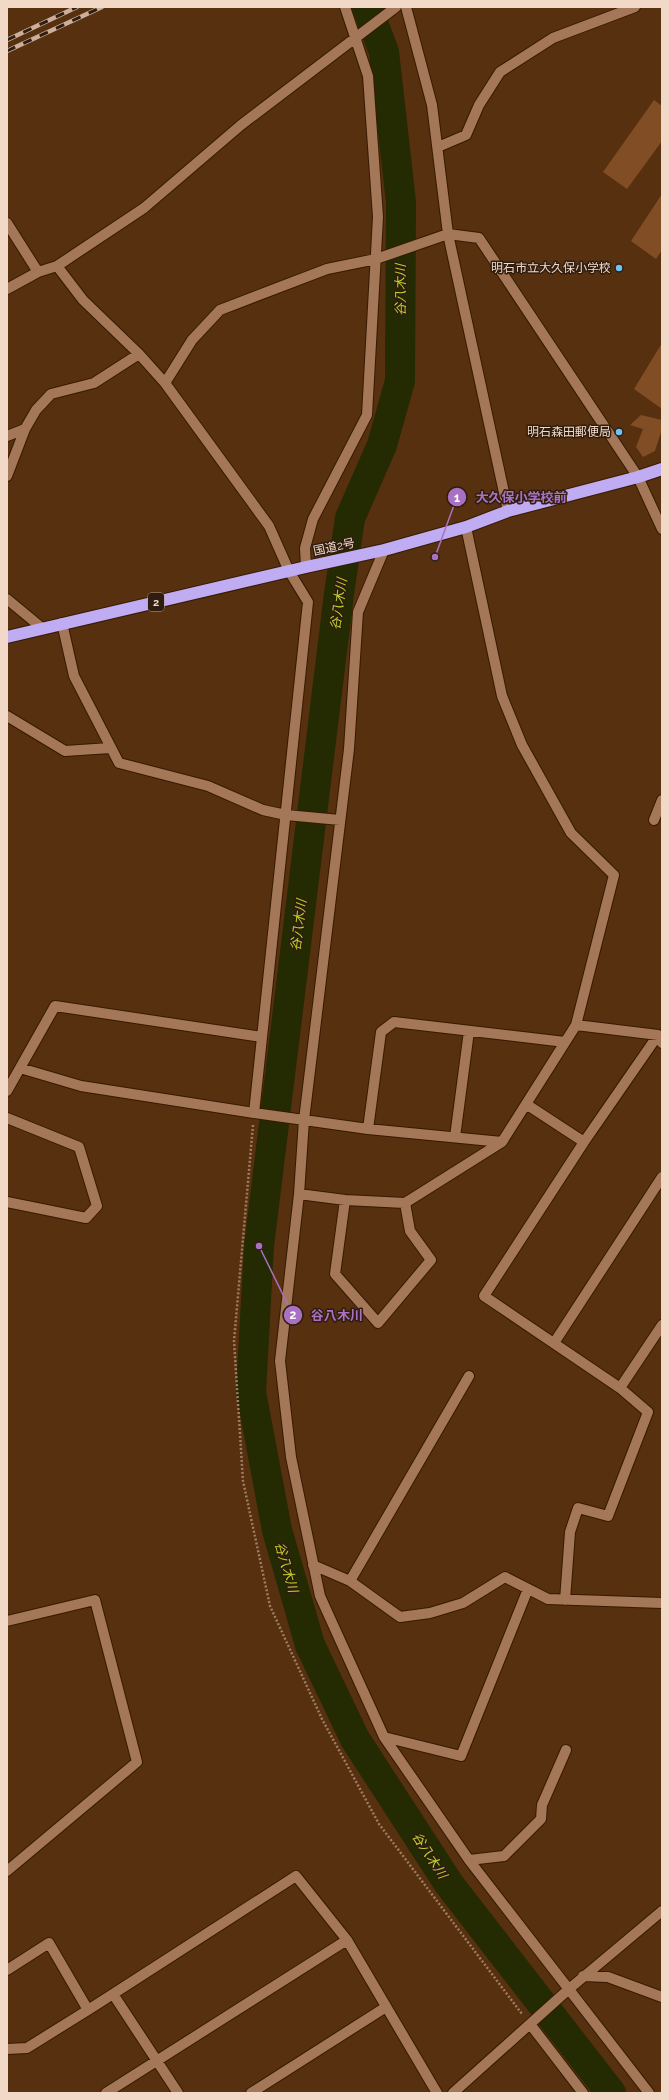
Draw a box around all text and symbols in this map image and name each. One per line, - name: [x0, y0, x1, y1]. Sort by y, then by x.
- place label: 明石市立大久保小学校: [491, 261, 611, 275]
- water label: 谷八木川: [393, 262, 408, 316]
- marker: 明石市立大久保小学校: [614, 263, 624, 273]
- place label: 明石森田郵便局: [527, 425, 611, 439]
- marker: 明石森田郵便局: [614, 427, 624, 437]
- callout: 大久保小学校前: [447, 485, 574, 510]
- text: 大久保小学校前: [475, 490, 567, 505]
- text: 1: [454, 491, 460, 505]
- street label: 国道2号: [312, 536, 356, 558]
- water label: 谷八木川: [327, 575, 350, 631]
- road number: 2: [148, 593, 164, 611]
- water label: 谷八木川: [288, 896, 309, 952]
- callout: 谷八木川: [283, 1303, 371, 1328]
- text: 2: [290, 1308, 297, 1322]
- text: 谷八木川: [311, 1308, 363, 1323]
- water label: 谷八木川: [272, 1540, 301, 1596]
- water label: 谷八木川: [409, 1829, 451, 1883]

